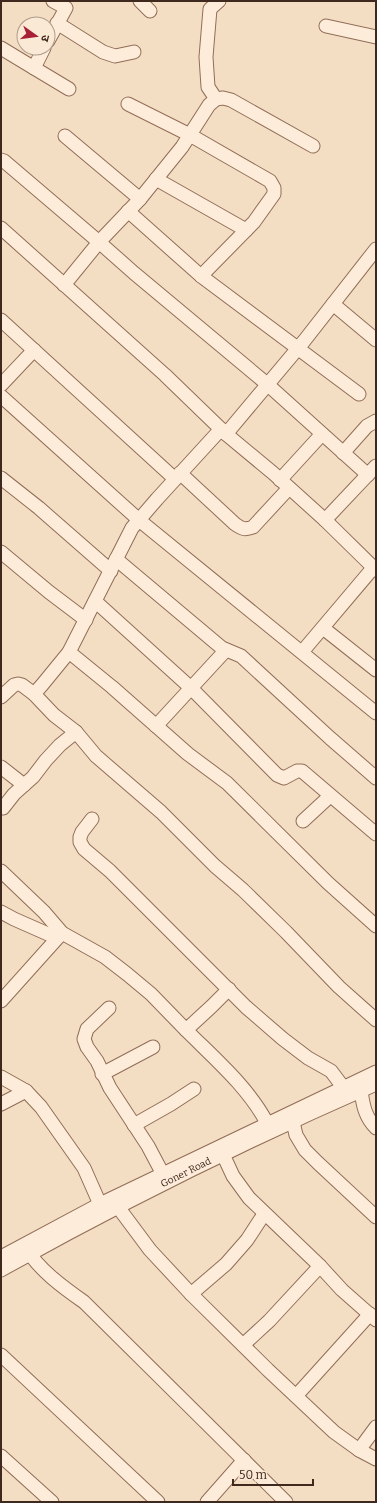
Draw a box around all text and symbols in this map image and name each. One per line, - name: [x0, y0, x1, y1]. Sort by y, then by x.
- north arrow: [16, 16, 56, 56]
- text: उ: [38, 34, 52, 44]
- street label: Goner Road: [159, 1155, 213, 1190]
- scale bar: [233, 1461, 313, 1487]
- text: 50 m: [239, 1468, 268, 1482]

